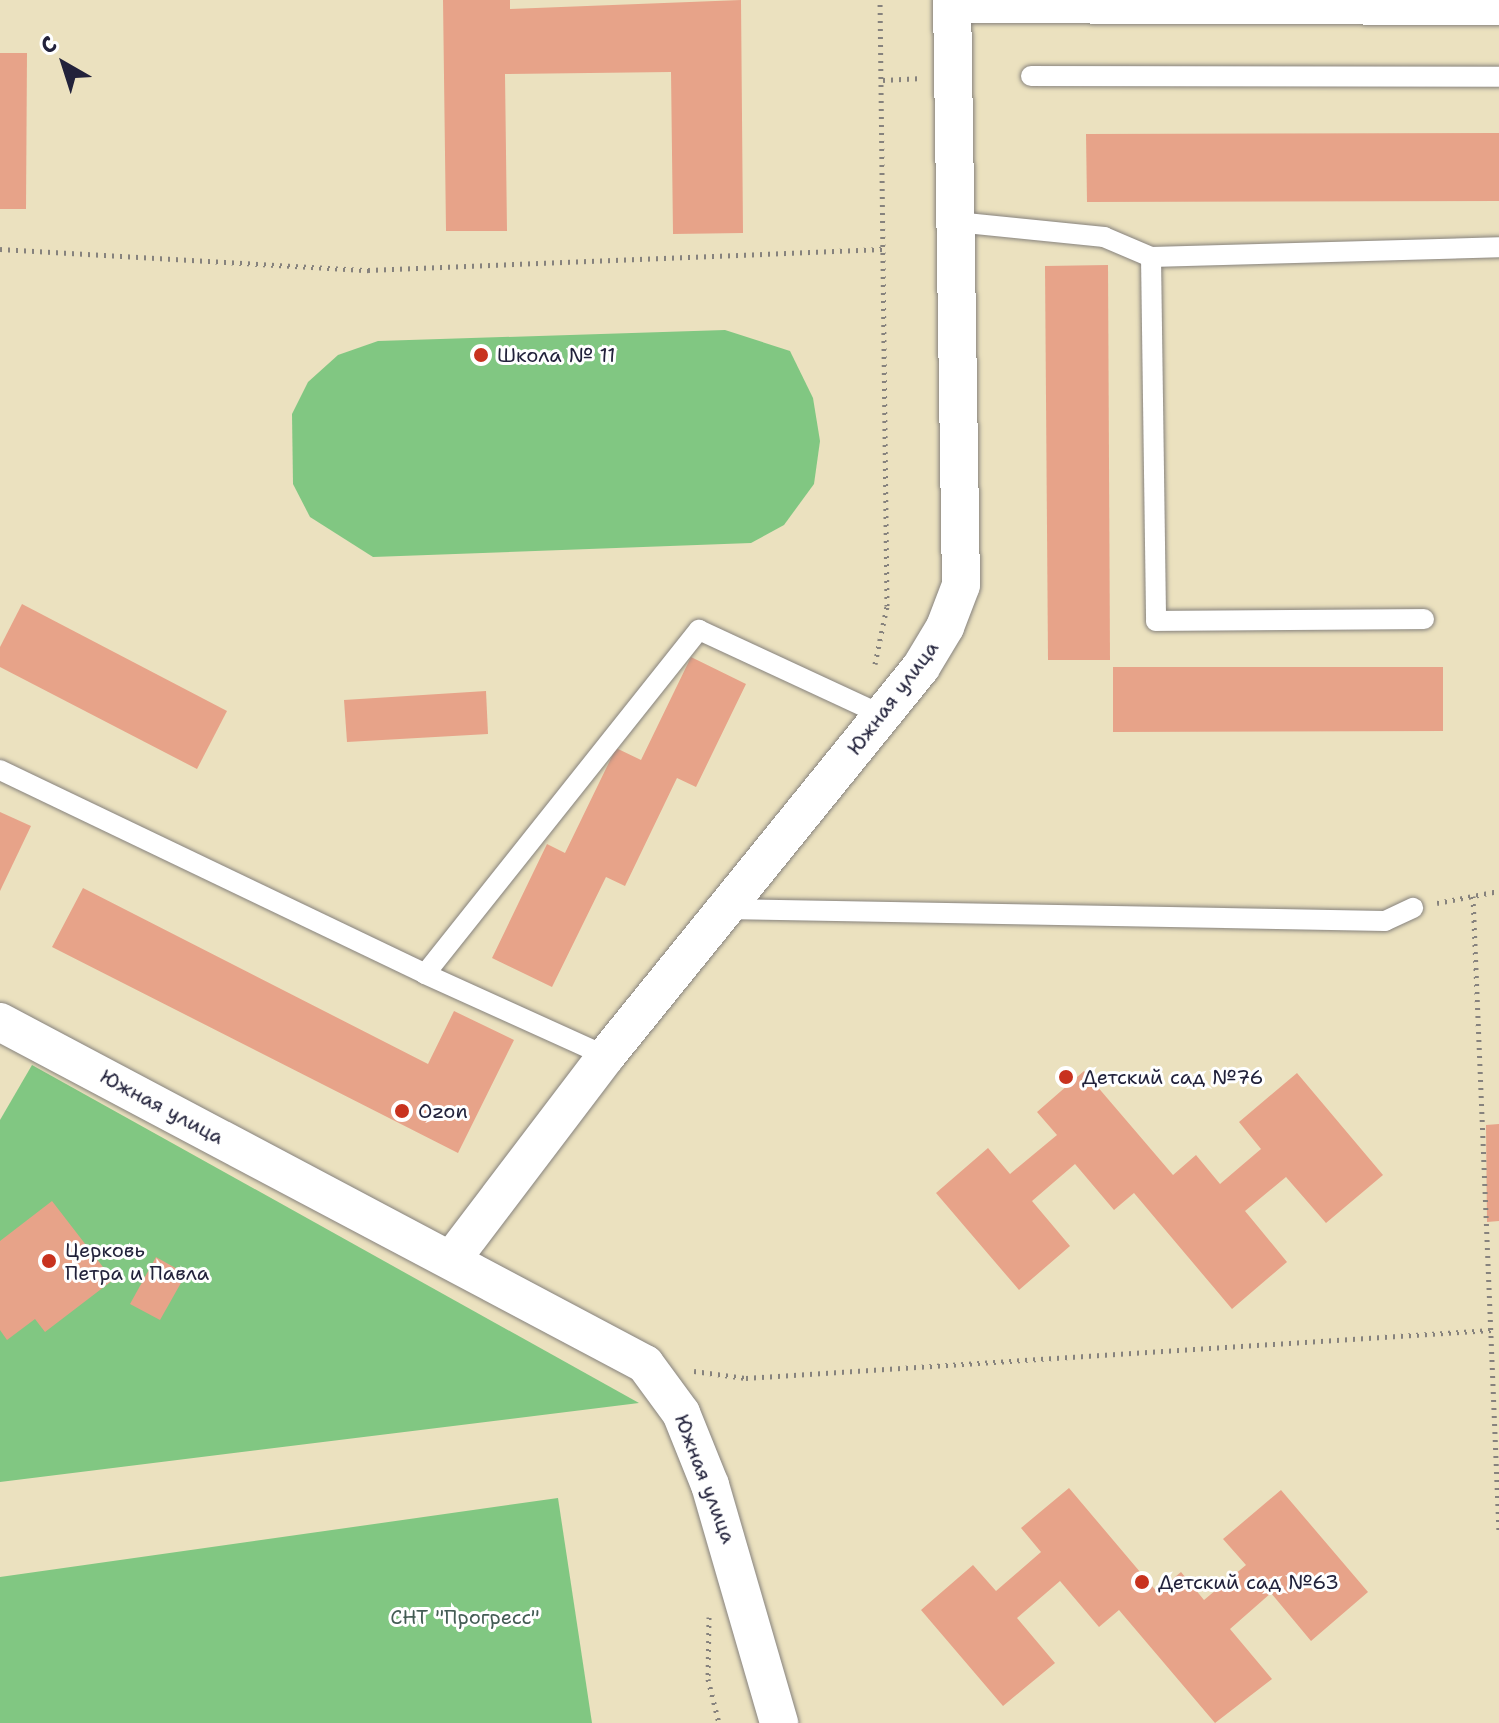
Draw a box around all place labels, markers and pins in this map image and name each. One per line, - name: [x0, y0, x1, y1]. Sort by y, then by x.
- place label: Школа № 11: [497, 343, 616, 367]
- marker: Школа № 11: [472, 346, 490, 364]
- place label: Детский сад №76: [1082, 1065, 1263, 1089]
- marker: Детский сад №76: [1057, 1068, 1075, 1086]
- place label: Ozon: [418, 1099, 468, 1123]
- marker: Ozon: [393, 1102, 411, 1120]
- place label: Церковь Петра и Павла: [65, 1238, 209, 1285]
- marker: Церковь Петра и Павла: [40, 1252, 58, 1270]
- place label: Детский сад №63: [1158, 1570, 1339, 1594]
- marker: Детский сад №63: [1133, 1573, 1151, 1591]

